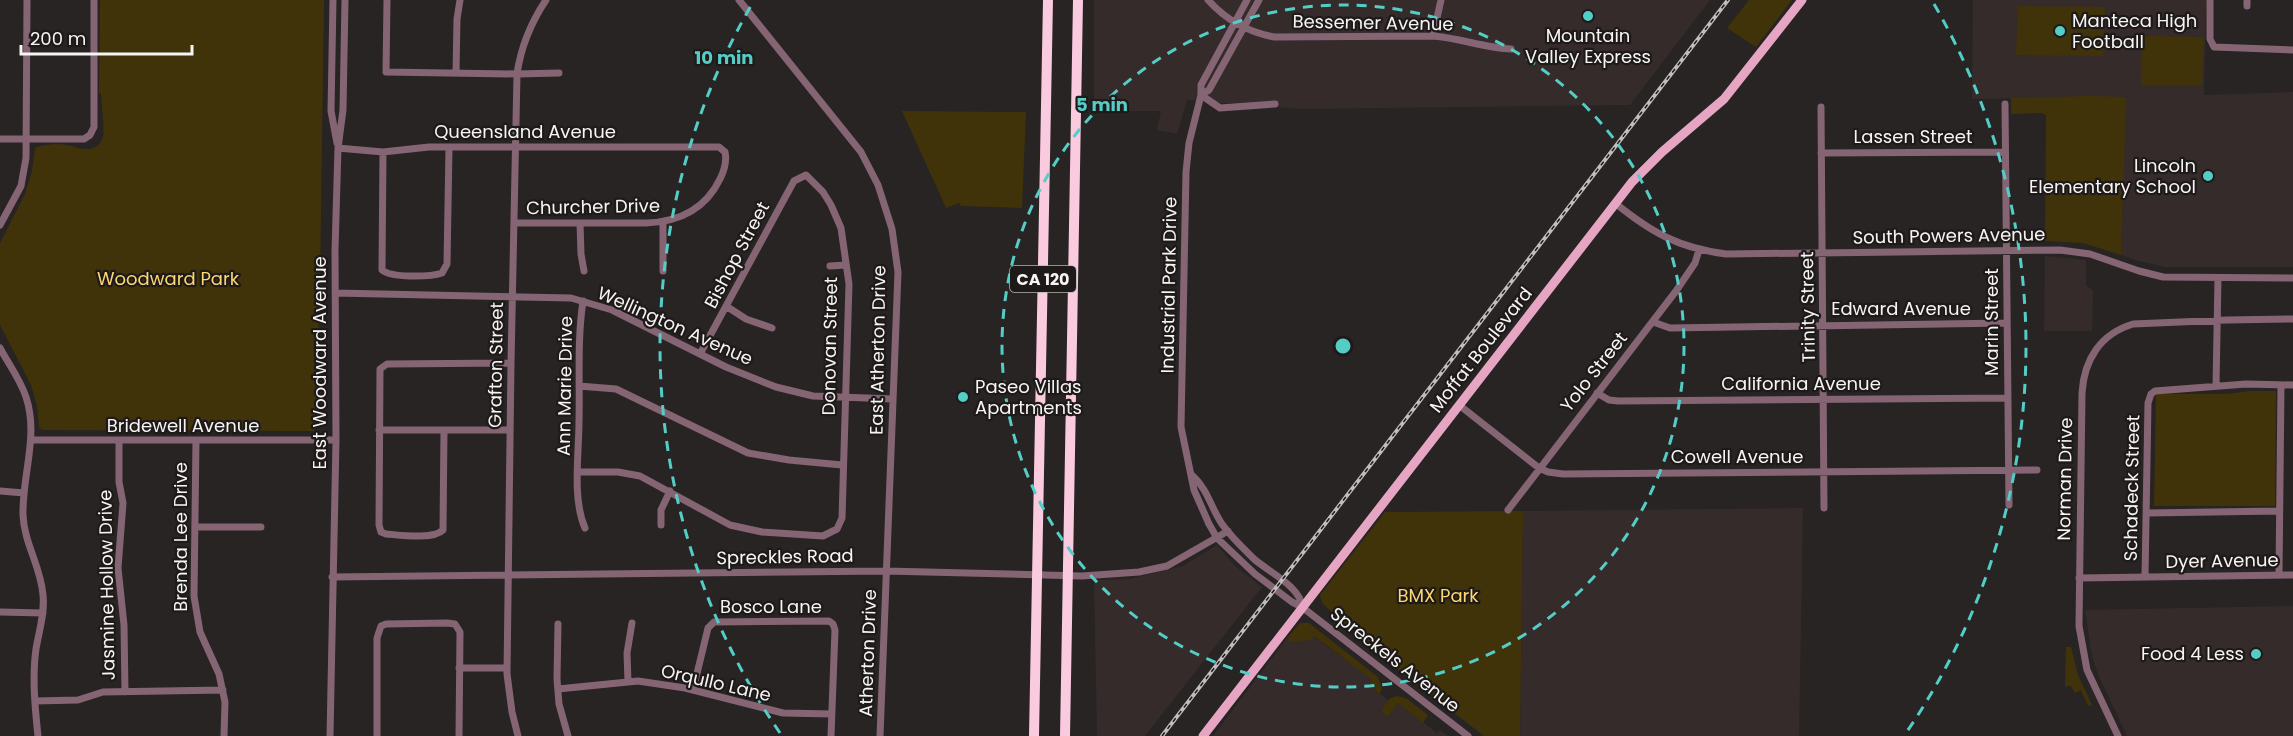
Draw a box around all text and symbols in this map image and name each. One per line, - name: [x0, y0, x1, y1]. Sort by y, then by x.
- place label: Manteca High Football: [2072, 8, 2197, 54]
- street label: Bessemer Avenue: [1292, 9, 1454, 36]
- marker: Mountain Valley Express: [1581, 9, 1595, 23]
- scale bar: [21, 18, 192, 56]
- place label: Mountain Valley Express: [1525, 23, 1651, 69]
- marker: Manteca High Football: [2053, 24, 2067, 38]
- text: 200 m: [30, 26, 86, 51]
- text: 10 min: [695, 45, 753, 70]
- text: 5 min: [1076, 92, 1128, 117]
- street label: Queensland Avenue: [434, 119, 616, 144]
- street label: Lassen Street: [1854, 124, 1972, 149]
- place label: Lincoln Elementary School: [2029, 153, 2196, 199]
- marker: Lincoln Elementary School: [2201, 169, 2215, 183]
- street label: Churcher Drive: [526, 193, 660, 220]
- street label: Industrial Park Drive: [1154, 196, 1183, 374]
- street label: Bishop Street: [698, 197, 775, 313]
- street label: South Powers Avenue: [1852, 221, 2046, 250]
- street label: Trinity Street: [1794, 251, 1821, 363]
- street label: East Woodward Avenue: [307, 256, 332, 470]
- street label: East Atherton Drive: [864, 265, 891, 435]
- park label: Woodward Park: [97, 266, 240, 291]
- road number: CA 120: [1010, 266, 1076, 292]
- street label: Marin Street: [1979, 268, 2004, 376]
- street label: Donovan Street: [816, 276, 843, 415]
- street label: Wellington Avenue: [594, 280, 757, 371]
- street label: Moffat Boulevard: [1424, 282, 1538, 418]
- street label: Edward Avenue: [1831, 296, 1971, 321]
- street label: Grafton Street: [482, 302, 509, 428]
- street label: Ann Marie Drive: [551, 316, 578, 456]
- street label: Yolo Street: [1554, 326, 1633, 417]
- centre of rings: [1333, 336, 1353, 356]
- street label: California Avenue: [1721, 371, 1881, 396]
- place label: Paseo Villas Apartments: [975, 374, 1082, 420]
- marker: Paseo Villas Apartments: [956, 390, 970, 404]
- street label: Bridewell Avenue: [107, 413, 259, 438]
- street label: Schadeck Street: [2118, 415, 2145, 561]
- street label: Norman Drive: [2051, 417, 2078, 541]
- street label: Cowell Avenue: [1671, 444, 1803, 469]
- street label: Brenda Lee Drive: [168, 462, 193, 612]
- street label: Jasmine Hollow Drive: [92, 490, 121, 681]
- street label: Spreckles Road: [716, 543, 854, 570]
- street label: Dyer Avenue: [2165, 547, 2279, 574]
- park label: BMX Park: [1397, 583, 1479, 608]
- street label: Atherton Drive: [853, 589, 882, 717]
- street label: Bosco Lane: [720, 594, 822, 619]
- street label: Spreckels Avenue: [1325, 601, 1465, 718]
- place label: Food 4 Less: [2141, 641, 2244, 666]
- marker: Food 4 Less: [2249, 647, 2263, 661]
- street label: Orqullo Lane: [659, 658, 774, 707]

